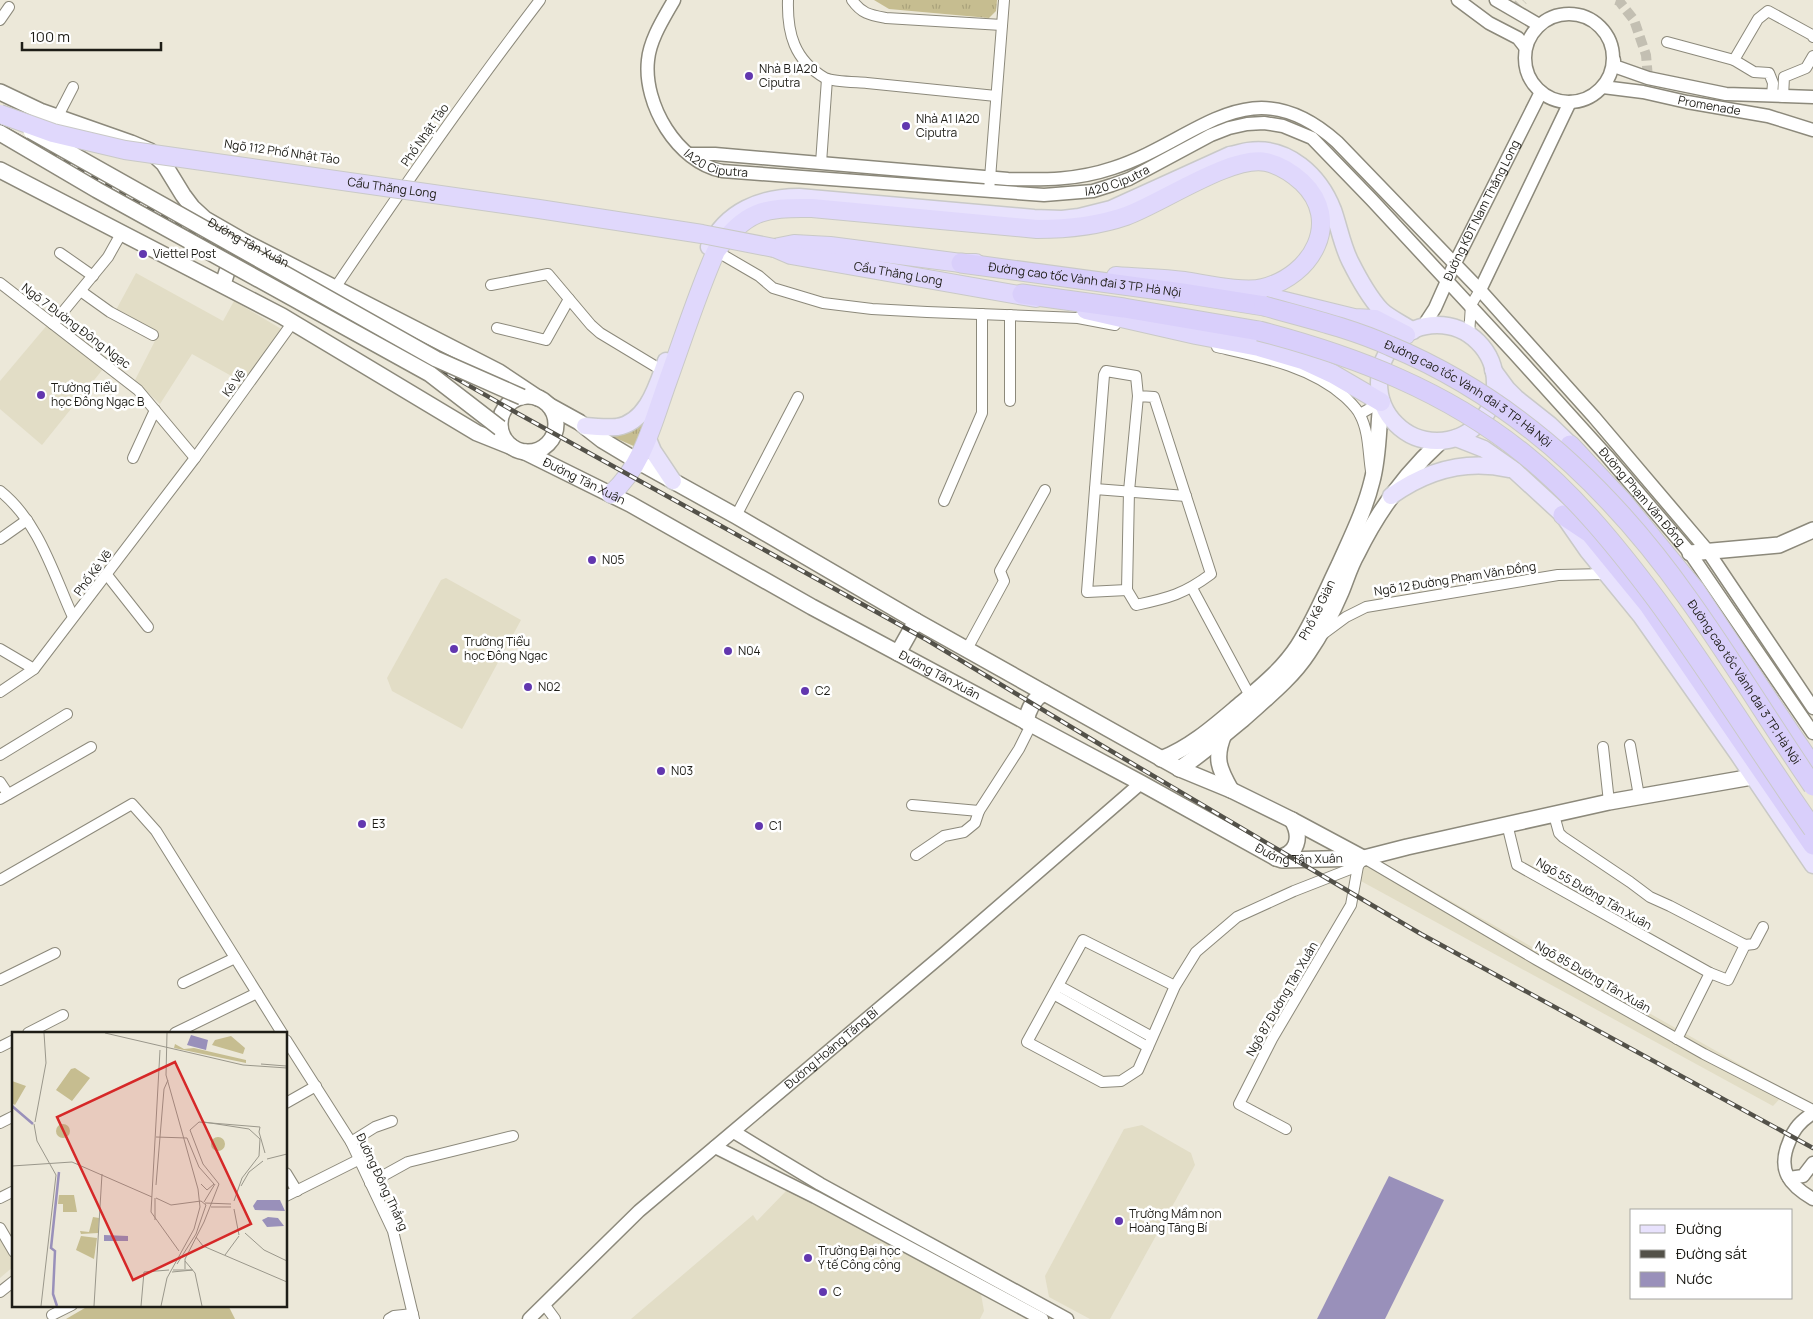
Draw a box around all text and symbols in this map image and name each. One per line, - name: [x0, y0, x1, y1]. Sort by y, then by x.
- scale bar: [22, 20, 161, 52]
- text: 100 m: [30, 26, 70, 47]
- place label: Nhà B IA20 Ciputra: [759, 60, 818, 91]
- marker: Nhà B IA20 Ciputra: [743, 70, 755, 82]
- street label: Promenade: [1676, 91, 1742, 119]
- street label: Phố Nhật Tảo: [397, 100, 453, 170]
- place label: Nhà A1 IA20 Ciputra: [916, 110, 980, 141]
- marker: Nhà A1 IA20 Ciputra: [900, 120, 912, 132]
- street label: Ngõ 112 Phố Nhật Tảo: [223, 135, 341, 168]
- street label: Đường KĐT Nam Thăng Long: [1439, 137, 1524, 284]
- street label: IA20 Ciputra: [680, 145, 749, 181]
- street label: IA20 Ciputra: [1084, 161, 1152, 200]
- street label: Cầu Thăng Long: [346, 173, 438, 202]
- street label: Đường Tân Xuân: [205, 213, 292, 271]
- place label: Viettel Post: [153, 245, 216, 262]
- marker: Viettel Post: [137, 248, 149, 260]
- street label: Cầu Thăng Long: [852, 257, 944, 289]
- street label: Đường cao tốc Vành đai 3 TP. Hà Nội: [988, 258, 1182, 301]
- street label: Ngõ 7 Đường Đông Ngạc: [18, 279, 135, 373]
- street label: Đường cao tốc Vành đai 3 TP. Hà Nội: [1382, 336, 1556, 451]
- street label: Kẻ Vẽ: [218, 366, 249, 400]
- place label: Trường Tiểu học Đông Ngạc B: [51, 379, 144, 410]
- marker: Trường Tiểu học Đông Ngạc B: [35, 389, 47, 401]
- street label: Đường Phạm Văn Đồng: [1595, 443, 1689, 550]
- street label: Đường Tân Xuân: [540, 453, 628, 508]
- street label: Phố Kẻ Vẽ: [70, 546, 116, 599]
- place label: N05: [602, 551, 625, 568]
- marker: N05: [586, 554, 598, 566]
- street label: Ngõ 12 Đường Phạm Văn Đồng: [1373, 557, 1537, 600]
- street label: Phố Kẻ Giàn: [1295, 577, 1339, 643]
- street label: Đường cao tốc Vành đai 3 TP. Hà Nội: [1684, 596, 1805, 768]
- place label: Trường Tiểu học Đông Ngạc: [464, 633, 548, 664]
- place label: N04: [738, 642, 761, 659]
- marker: Trường Tiểu học Đông Ngạc: [448, 643, 460, 655]
- marker: N04: [722, 645, 734, 657]
- street label: Đường Tân Xuân: [896, 646, 983, 704]
- place label: N02: [538, 678, 561, 695]
- marker: N02: [522, 681, 534, 693]
- place label: C2: [815, 682, 831, 699]
- marker: C2: [799, 685, 811, 697]
- place label: N03: [671, 762, 693, 779]
- marker: N03: [655, 765, 667, 777]
- place label: E3: [372, 815, 385, 832]
- place label: C1: [769, 817, 782, 834]
- marker: E3: [356, 818, 368, 830]
- marker: C1: [753, 820, 765, 832]
- street label: Đường Tân Xuân: [1252, 839, 1343, 868]
- street label: Ngõ 55 Đường Tân Xuân: [1533, 853, 1655, 934]
- street label: Ngõ 85 Đường Tân Xuân: [1532, 936, 1654, 1017]
- street label: Ngõ 87 Đường Tân Xuân: [1242, 938, 1321, 1059]
- street label: Đường Hoàng Tăng Bí: [781, 1004, 882, 1093]
- inset map: [12, 1032, 288, 1306]
- street label: Đường Đông Thắng: [352, 1130, 413, 1233]
- place label: Trường Mầm non Hoàng Tăng Bí: [1129, 1205, 1222, 1236]
- legend: [1630, 1209, 1793, 1299]
- marker: Trường Mầm non Hoàng Tăng Bí: [1113, 1215, 1125, 1227]
- text: Đường: [1676, 1218, 1722, 1239]
- place label: Trường Đại học Y tế Công cộng: [818, 1242, 901, 1273]
- text: Đường sắt: [1676, 1243, 1747, 1264]
- marker: Trường Đại học Y tế Công cộng: [802, 1252, 814, 1264]
- text: Nước: [1676, 1268, 1713, 1289]
- place label: C: [833, 1283, 842, 1300]
- marker: C: [817, 1286, 829, 1298]

